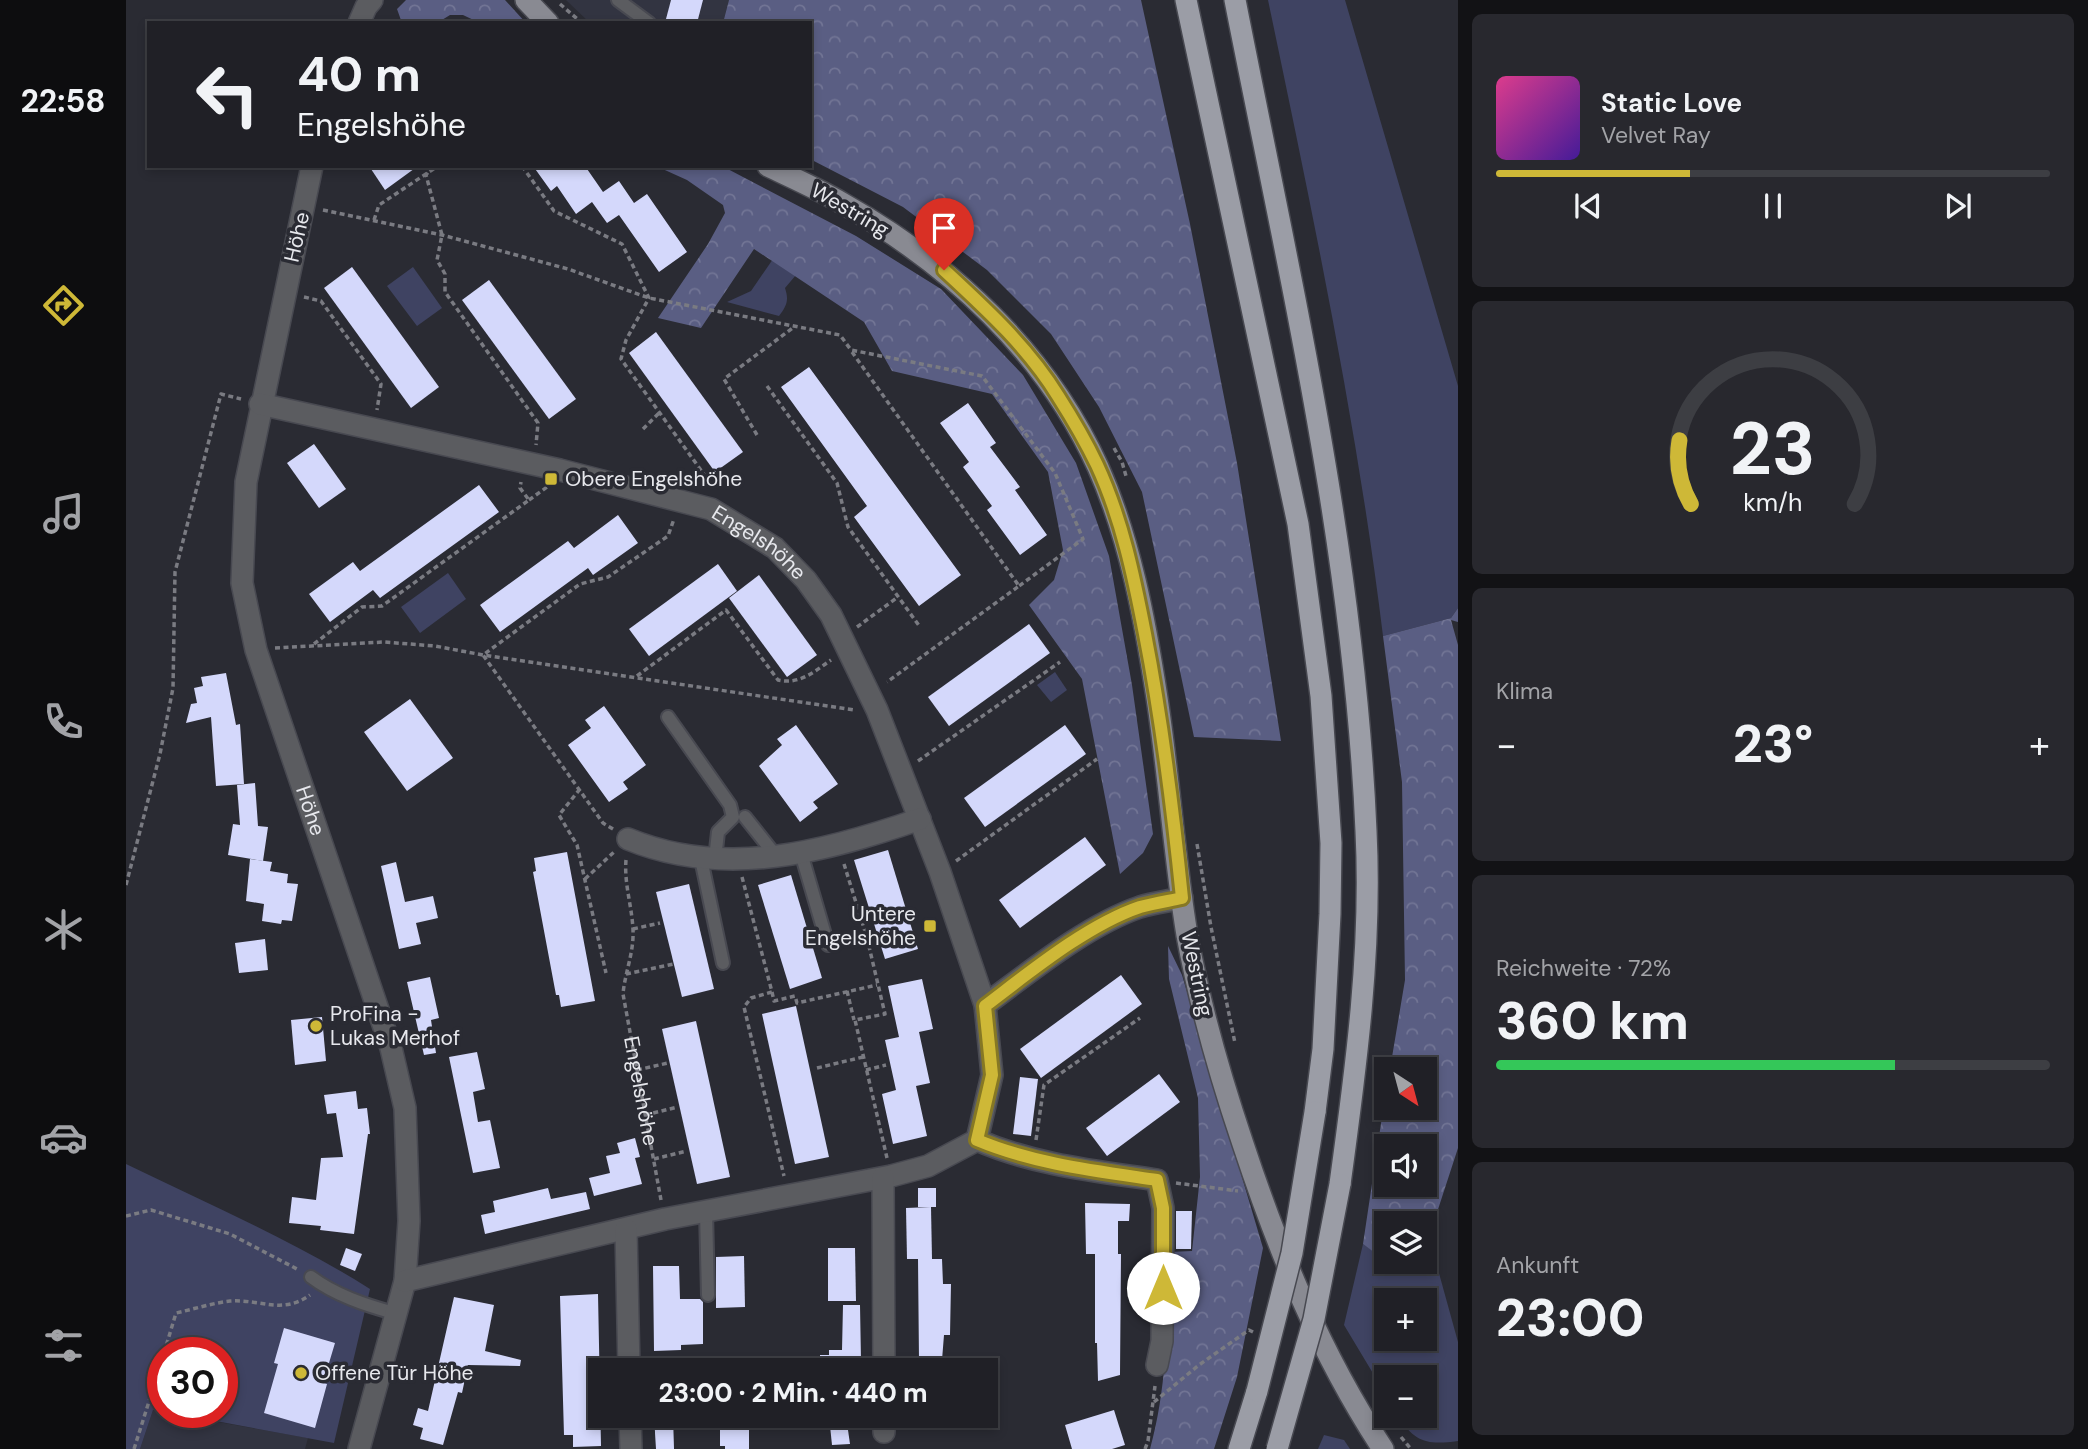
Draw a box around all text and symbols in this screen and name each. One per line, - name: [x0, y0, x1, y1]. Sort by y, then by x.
- text: 40 m: [297, 42, 421, 106]
- icon: left: [182, 49, 273, 140]
- text: 22:58: [20, 80, 106, 122]
- text: Static Love: [1601, 86, 1742, 120]
- text: Engelshöhe: [297, 104, 466, 146]
- text: Velvet Ray: [1601, 120, 1711, 150]
- street label: Westring: [806, 176, 895, 244]
- icon: previous: [1569, 187, 1607, 225]
- icon: pause: [1754, 187, 1792, 225]
- icon: next: [1939, 187, 1977, 225]
- pin: [914, 198, 974, 270]
- street label: Höhe: [278, 209, 316, 265]
- icon: arrive: [925, 209, 963, 247]
- icon: directions: [39, 281, 88, 330]
- text: 23: [1730, 402, 1816, 497]
- place label: Obere Engelshöhe: [565, 465, 742, 493]
- marker: Obere Engelshöhe: [543, 471, 559, 487]
- text: km/h: [1743, 485, 1803, 518]
- icon: music: [39, 489, 88, 538]
- street label: Engelshöhe: [707, 499, 813, 586]
- text: Klima: [1496, 676, 1553, 706]
- icon: phone: [39, 697, 88, 746]
- text: 23°: [1733, 710, 1813, 778]
- text: −: [1496, 720, 1517, 770]
- text: +: [2029, 720, 2050, 770]
- street label: Höhe: [289, 782, 332, 839]
- place label: Untere Engelshöhe: [805, 900, 916, 952]
- icon: climate: [39, 905, 88, 954]
- marker: Untere Engelshöhe: [922, 918, 938, 934]
- street label: Westring: [1174, 929, 1220, 1019]
- text: Reichweite · 72%: [1496, 953, 1671, 983]
- text: 360 km: [1496, 987, 1689, 1055]
- place label: ProFina - Lukas Merhof: [330, 1000, 460, 1052]
- marker: ProFina - Lukas Merhof: [308, 1018, 324, 1034]
- street label: Engelshöhe: [617, 1034, 665, 1148]
- north arrow: [1374, 1057, 1437, 1120]
- map controls: [1374, 1057, 1437, 1428]
- icon: car: [39, 1113, 88, 1162]
- button: sound: [1374, 1134, 1437, 1197]
- button: layers: [1374, 1211, 1437, 1274]
- text: Ankunft: [1496, 1250, 1579, 1280]
- position arrow: [1126, 1251, 1200, 1325]
- text: 23:00: [1496, 1284, 1644, 1352]
- button: +: [1374, 1288, 1437, 1351]
- icon: filters: [39, 1321, 88, 1370]
- speed limit sign: 30: [147, 1337, 238, 1428]
- place label: Offene Tür Höhe: [315, 1359, 474, 1387]
- marker: Offene Tür Höhe: [293, 1365, 309, 1381]
- button: −: [1374, 1365, 1437, 1428]
- text: 23:00 · 2 Min. · 440 m: [658, 1376, 928, 1410]

